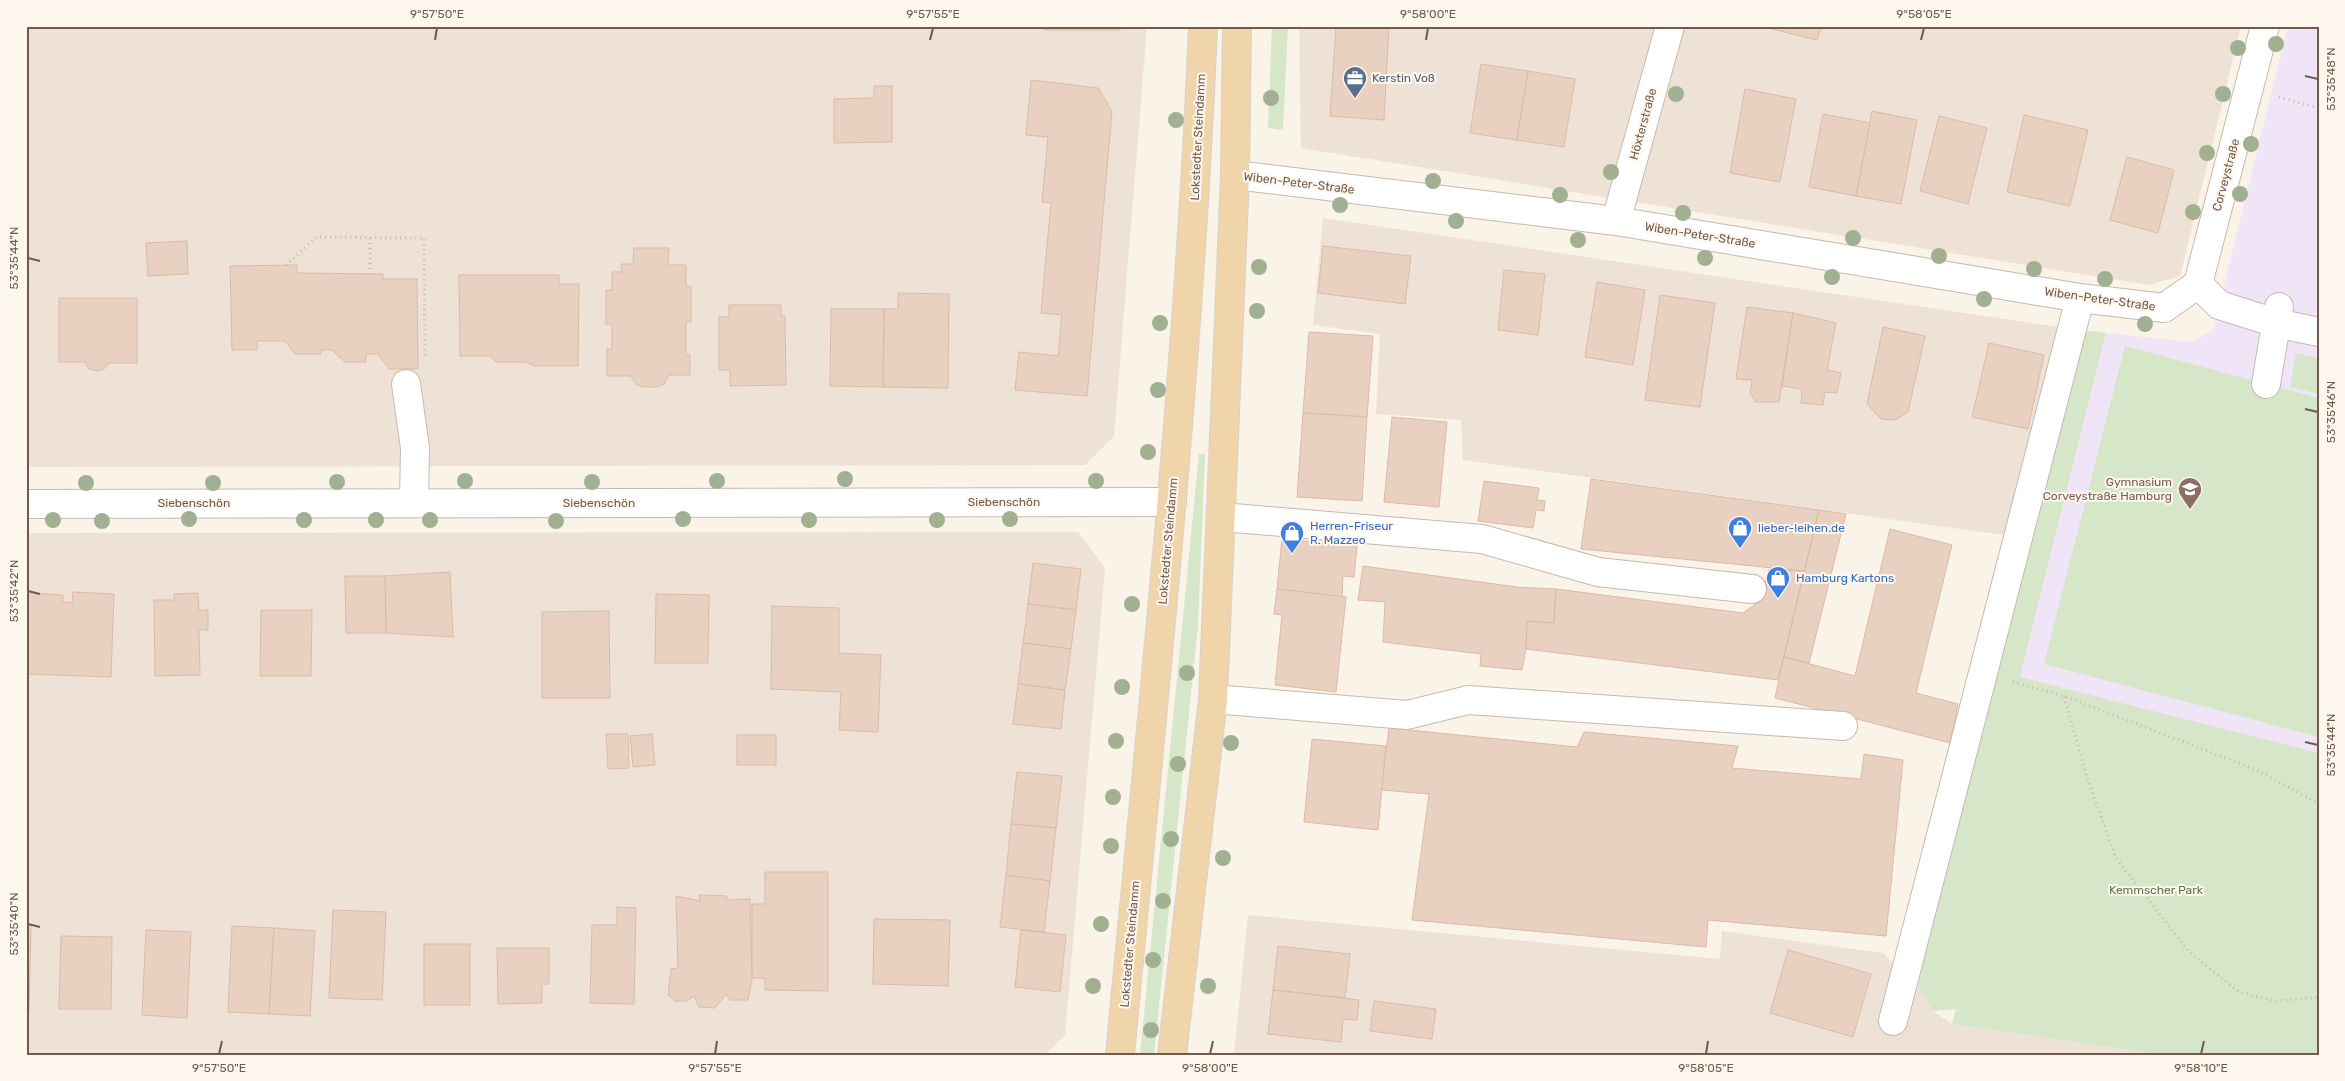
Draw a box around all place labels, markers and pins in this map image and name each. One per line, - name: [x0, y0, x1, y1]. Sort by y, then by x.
- office icon: Kerstin Voß: [1342, 65, 1368, 99]
- place label: Kerstin Voß: [1372, 71, 1435, 85]
- place label: Gymnasium Corveystraße Hamburg: [2043, 475, 2172, 503]
- school or university icon: Gymnasium Corveystraße Hamburg: [2177, 476, 2203, 510]
- shop icon: lieber-leihen.de: [1727, 515, 1753, 549]
- place label: Herren-Friseur R. Mazzeo: [1310, 519, 1393, 547]
- shop icon: Herren-Friseur R. Mazzeo: [1279, 520, 1305, 554]
- place label: lieber-leihen.de: [1758, 521, 1845, 535]
- shop icon: Hamburg Kartons: [1765, 565, 1791, 599]
- place label: Hamburg Kartons: [1796, 571, 1894, 585]

